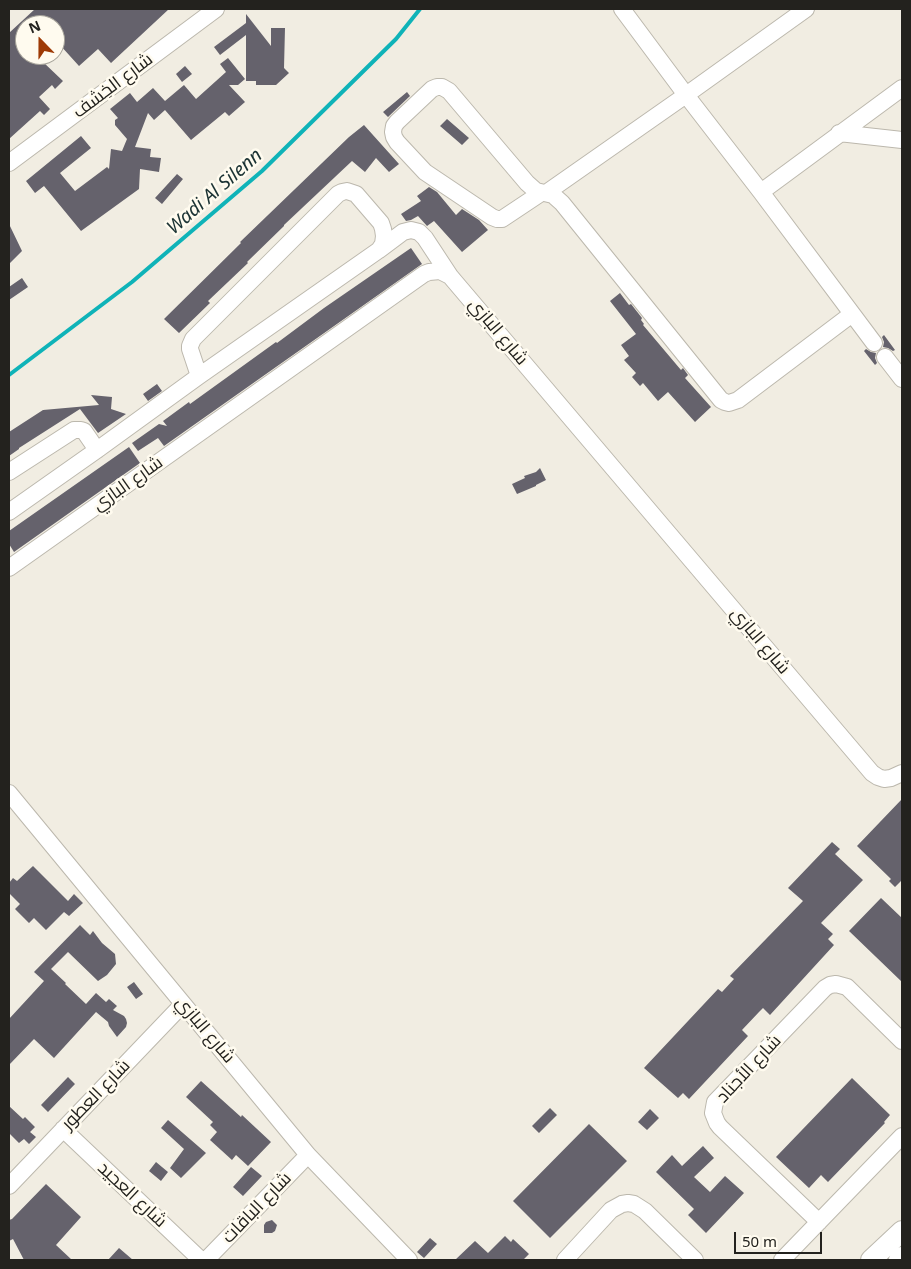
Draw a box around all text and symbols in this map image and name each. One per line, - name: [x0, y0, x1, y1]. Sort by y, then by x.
- north arrow: [15, 15, 65, 65]
- text: N: [26, 16, 43, 38]
- street label: شارع الخِشف: [69, 49, 157, 123]
- water label: Wadi Al Silenn: [163, 144, 267, 240]
- street label: شارع البازي: [464, 294, 532, 370]
- street label: شارع البازي: [89, 452, 167, 516]
- street label: شارع البازي: [726, 603, 794, 679]
- street label: شارع البازي: [171, 992, 239, 1068]
- street label: شارع الأجناد: [712, 1030, 786, 1108]
- street label: شارع العطور: [57, 1055, 135, 1135]
- street label: شارع العجيد: [93, 1158, 171, 1232]
- street label: شارع الباقات: [218, 1168, 296, 1248]
- scale bar: [736, 1222, 824, 1254]
- text: 50 m: [742, 1231, 777, 1251]

